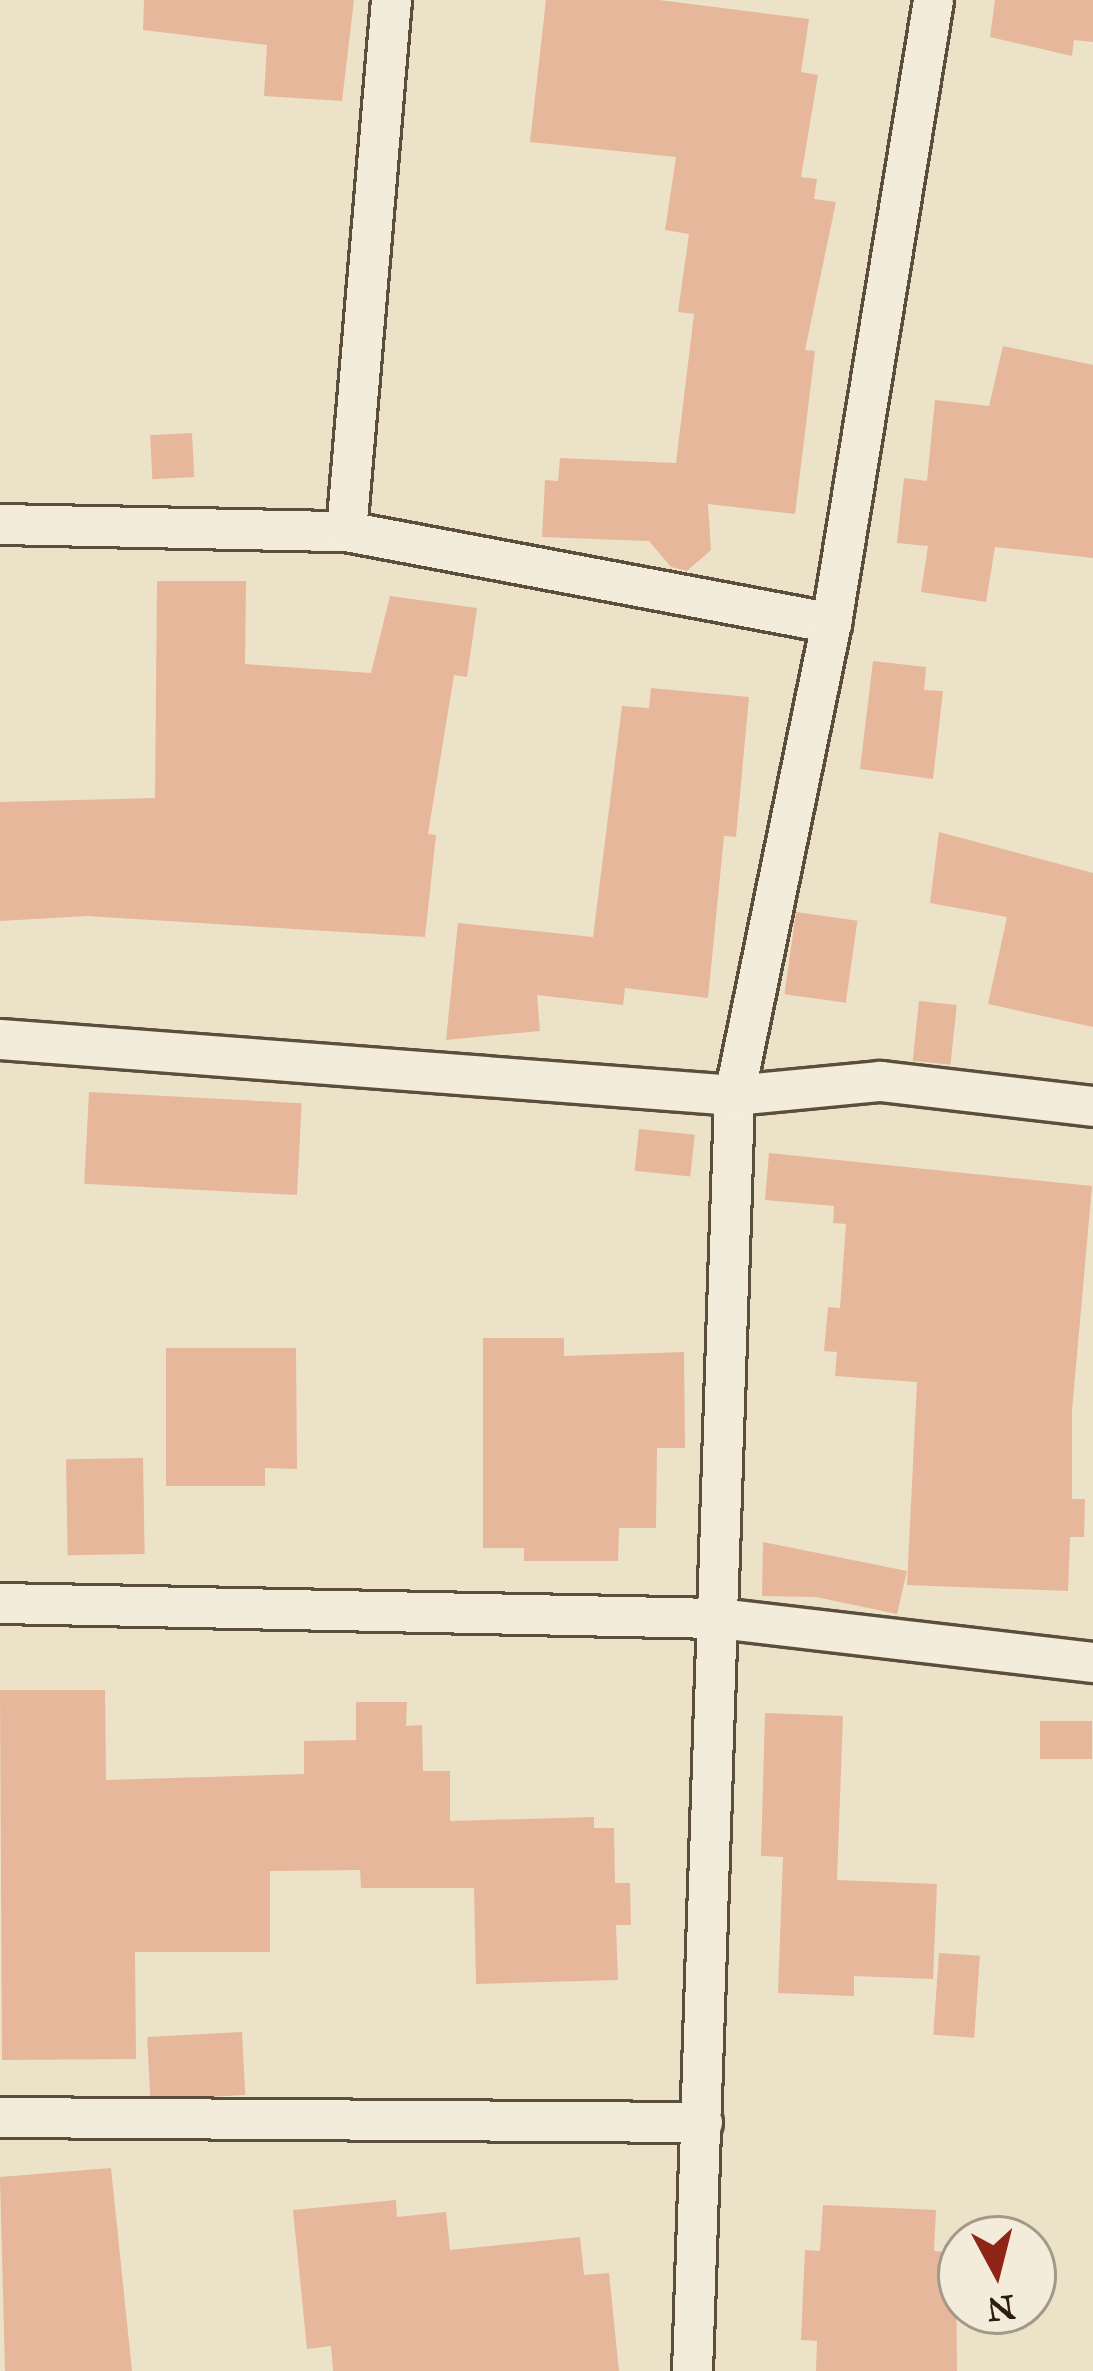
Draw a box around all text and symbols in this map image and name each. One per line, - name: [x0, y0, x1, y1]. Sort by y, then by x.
- north arrow: [937, 2215, 1057, 2335]
- text: N: [985, 2286, 1017, 2329]

